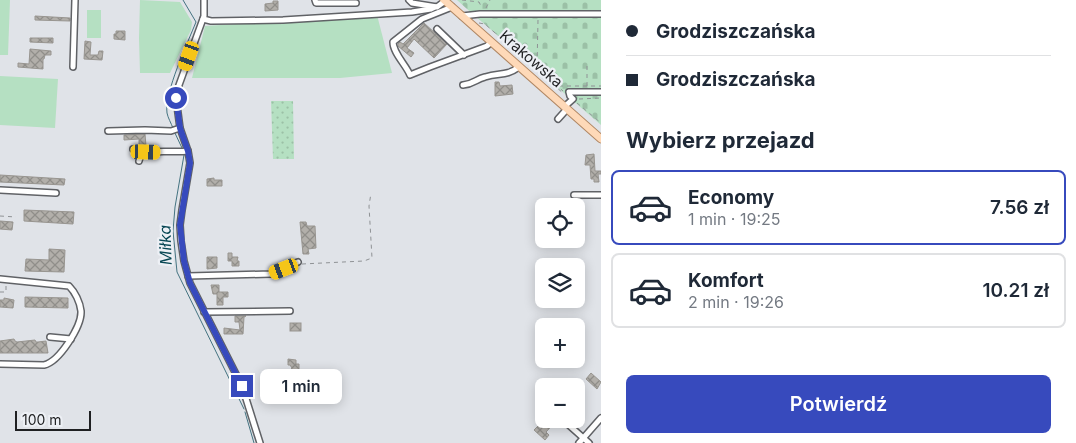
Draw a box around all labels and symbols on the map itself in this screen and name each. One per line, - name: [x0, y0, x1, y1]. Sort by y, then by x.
- street label: Krakowska: [496, 26, 567, 91]
- car: [176, 39, 201, 73]
- route start: [165, 87, 187, 109]
- car: [130, 144, 161, 160]
- water label: Miłka: [154, 224, 176, 266]
- car: [267, 257, 300, 281]
- callout: 1 min: [260, 368, 342, 404]
- route end: [231, 375, 253, 397]
- scale bar: [15, 408, 91, 431]

